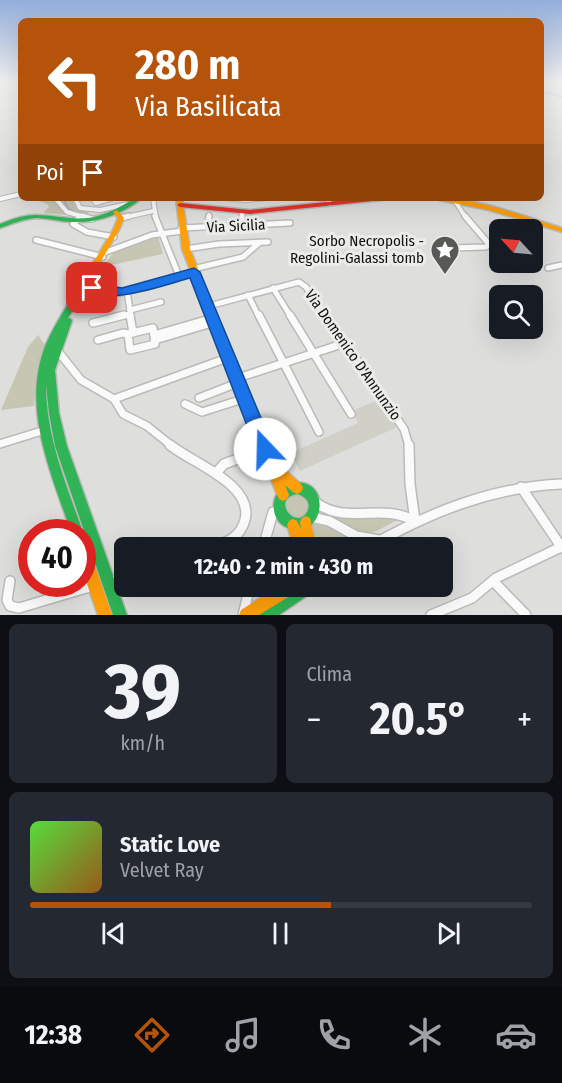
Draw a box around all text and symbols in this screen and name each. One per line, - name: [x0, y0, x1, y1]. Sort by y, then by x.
- text: 280 m: [135, 40, 240, 90]
- icon: left: [36, 42, 114, 120]
- text: Via Basilicata: [135, 91, 282, 123]
- icon: arrive: [76, 156, 109, 189]
- text: Poi: [36, 159, 64, 186]
- street label: Via Sicilia: [206, 215, 266, 237]
- north arrow: [489, 219, 543, 273]
- map controls: [489, 219, 543, 339]
- place label: Sorbo Necropolis - Regolini-Galassi tomb: [290, 232, 424, 267]
- place icon: Sorbo Necropolis - Regolini-Galassi tomb: [429, 234, 461, 276]
- pin: [66, 262, 117, 313]
- icon: arrive: [75, 271, 108, 304]
- button: search: [489, 285, 543, 339]
- street label: Via Domenico D'Annunzio: [301, 286, 405, 424]
- position arrow: [233, 417, 297, 481]
- speed limit sign: 40: [18, 519, 96, 597]
- text: 12:40 · 2 min · 430 m: [194, 553, 373, 580]
- text: 39: [104, 645, 181, 739]
- text: Clima: [307, 662, 352, 686]
- text: 20.5°: [370, 692, 469, 746]
- text: −: [307, 700, 321, 740]
- text: +: [517, 700, 532, 740]
- text: km/h: [120, 731, 165, 755]
- text: Static Love: [120, 831, 220, 858]
- text: Velvet Ray: [120, 858, 204, 882]
- icon: previous: [97, 917, 130, 950]
- icon: pause: [264, 917, 297, 950]
- icon: next: [432, 917, 465, 950]
- icon: directions: [131, 1014, 173, 1056]
- icon: music: [222, 1014, 264, 1056]
- icon: phone: [313, 1014, 355, 1056]
- icon: climate: [404, 1014, 446, 1056]
- icon: car: [495, 1014, 537, 1056]
- text: 12:38: [25, 1019, 82, 1051]

